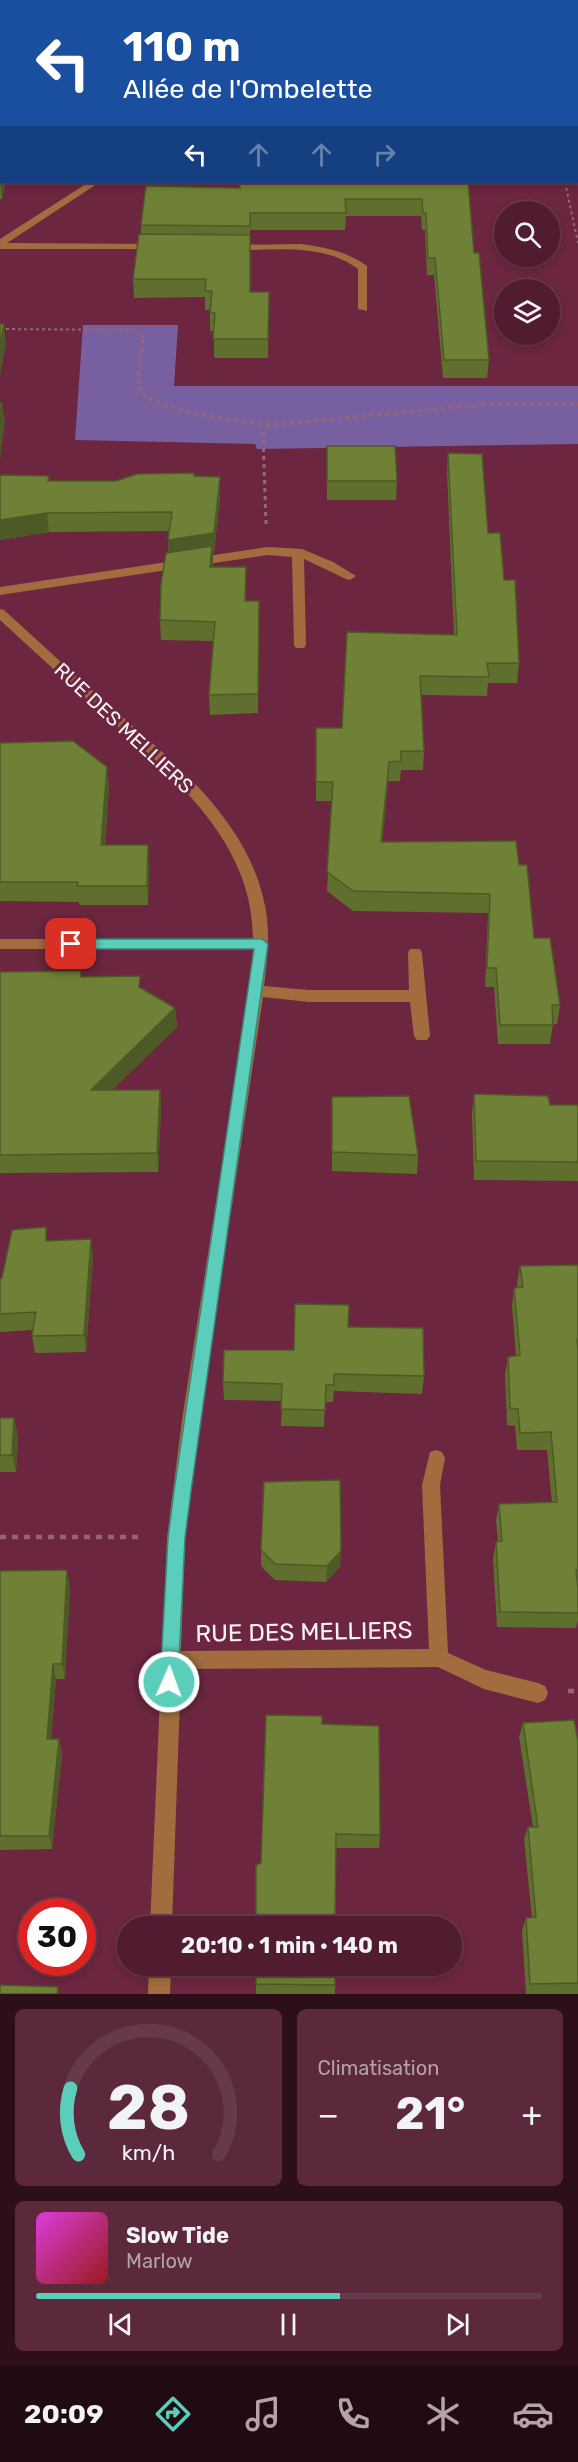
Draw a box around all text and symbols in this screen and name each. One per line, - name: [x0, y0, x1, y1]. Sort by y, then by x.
- text: 110 m: [123, 22, 241, 72]
- icon: left: [24, 24, 102, 102]
- text: Allée de l'Ombelette: [123, 73, 373, 105]
- icon: left: [179, 138, 212, 171]
- icon: ahead: [242, 138, 275, 171]
- icon: ahead: [305, 138, 338, 171]
- icon: right: [368, 138, 401, 171]
- map controls: [494, 201, 560, 345]
- button: search: [494, 201, 560, 267]
- button: layers: [494, 279, 560, 345]
- street label: RUE DES MELLIERS: [50, 657, 198, 799]
- pin: [45, 918, 96, 969]
- icon: arrive: [54, 927, 87, 960]
- street label: RUE DES MELLIERS: [195, 1616, 413, 1648]
- position arrow: [137, 1650, 201, 1714]
- speed limit sign: 30: [18, 1898, 96, 1976]
- text: 20:10 · 1 min · 140 m: [181, 1932, 398, 1959]
- text: Climatisation: [318, 2056, 439, 2080]
- text: 28: [107, 2071, 190, 2145]
- text: 21°: [395, 2087, 465, 2140]
- text: −: [318, 2095, 339, 2134]
- text: +: [521, 2095, 542, 2134]
- text: km/h: [121, 2140, 175, 2165]
- text: Slow Tide: [126, 2222, 229, 2249]
- text: Marlow: [126, 2249, 193, 2273]
- icon: previous: [104, 2308, 137, 2341]
- icon: pause: [272, 2308, 305, 2341]
- icon: next: [441, 2308, 474, 2341]
- icon: directions: [152, 2393, 194, 2435]
- icon: music: [242, 2393, 284, 2435]
- icon: phone: [332, 2393, 374, 2435]
- icon: climate: [422, 2393, 464, 2435]
- icon: car: [512, 2393, 554, 2435]
- text: 20:09: [24, 2398, 104, 2430]

